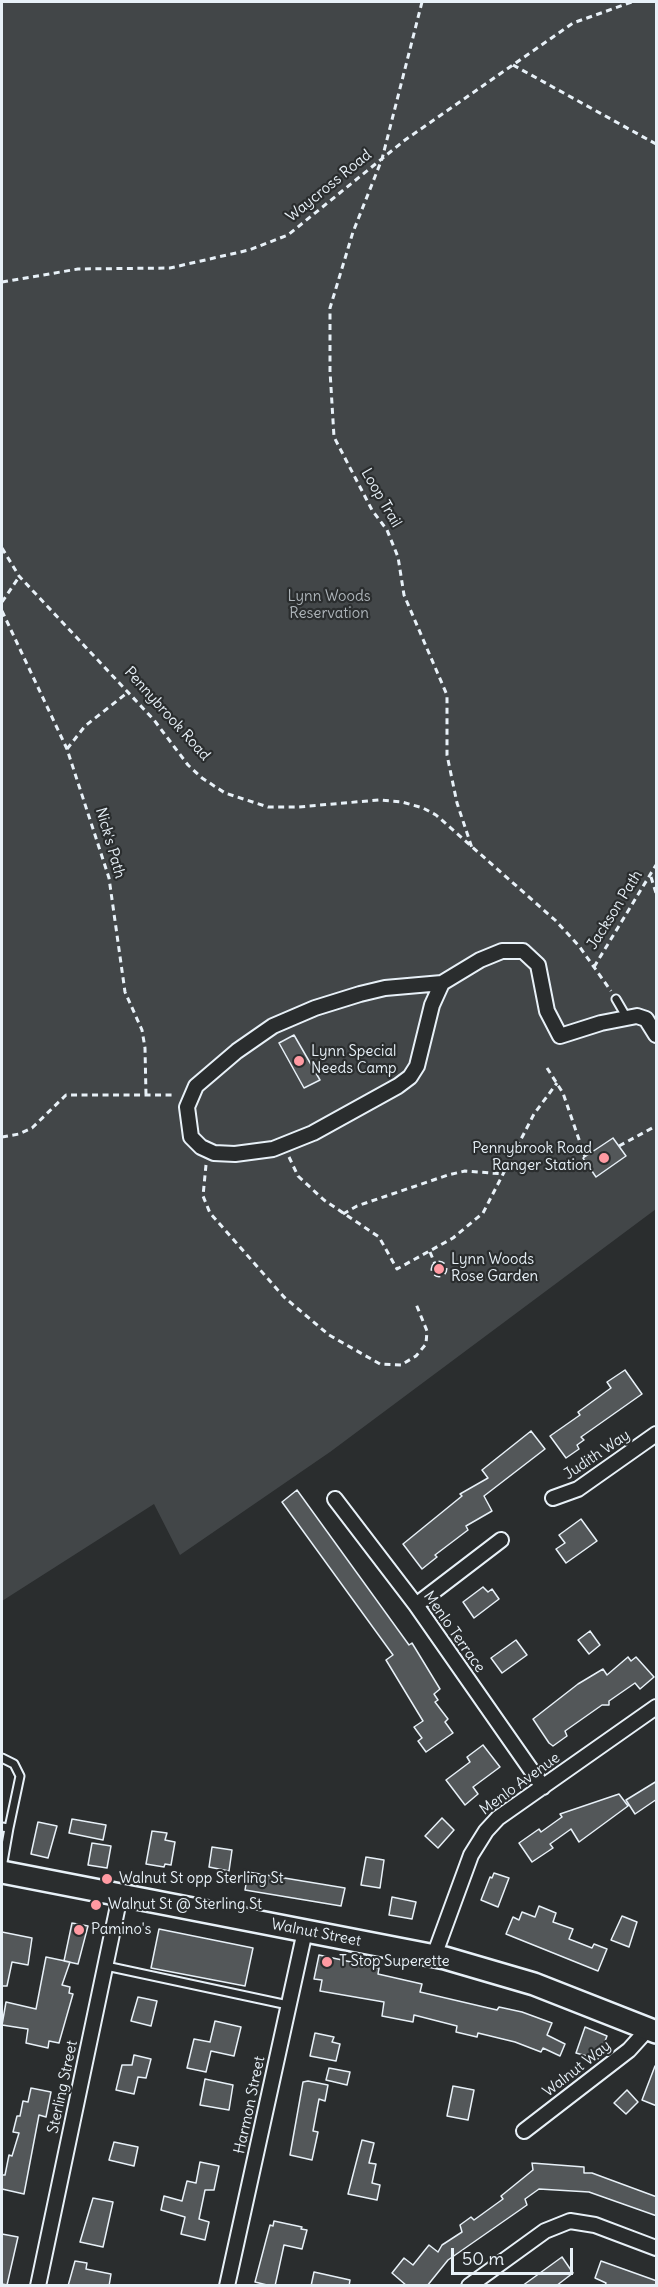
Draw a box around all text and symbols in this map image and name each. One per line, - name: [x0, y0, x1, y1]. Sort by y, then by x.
- street label: Waycross Road: [283, 146, 375, 226]
- street label: Loop Trail: [357, 465, 405, 531]
- park label: Lynn Woods Reservation: [287, 588, 371, 623]
- street label: Pennybrook Road: [120, 663, 214, 765]
- street label: Nick's Path: [91, 805, 129, 881]
- street label: Jackson Path: [584, 867, 646, 953]
- place label: Lynn Special Needs Camp: [311, 1043, 397, 1078]
- marker: Lynn Special Needs Camp: [292, 1054, 306, 1068]
- place label: Pennybrook Road Ranger Station: [472, 1140, 592, 1175]
- marker: Pennybrook Road Ranger Station: [597, 1151, 611, 1165]
- place label: Lynn Woods Rose Garden: [451, 1251, 538, 1286]
- marker: Lynn Woods Rose Garden: [432, 1262, 446, 1276]
- street label: Judith Way: [560, 1426, 634, 1484]
- street label: Menlo Terrace: [419, 1588, 489, 1676]
- street label: Menlo Avenue: [476, 1749, 564, 1819]
- place label: Walnut St opp Sterling St: [119, 1870, 284, 1888]
- marker: Walnut St opp Sterling St: [100, 1872, 114, 1886]
- place label: Walnut St @ Sterling St: [108, 1896, 262, 1914]
- marker: Walnut St @ Sterling St: [89, 1898, 103, 1912]
- street label: Walnut Street: [270, 1915, 362, 1951]
- place label: Pamino's: [91, 1921, 151, 1939]
- marker: Pamino's: [72, 1923, 86, 1937]
- place label: T Stop Superette: [339, 1953, 450, 1971]
- marker: T Stop Superette: [320, 1955, 334, 1969]
- street label: Walnut Way: [539, 2037, 615, 2101]
- street label: Sterling Street: [44, 2039, 82, 2135]
- street label: Harmon Street: [231, 2055, 269, 2155]
- scale bar: [454, 2236, 576, 2274]
- text: 50 m: [462, 2247, 504, 2270]

